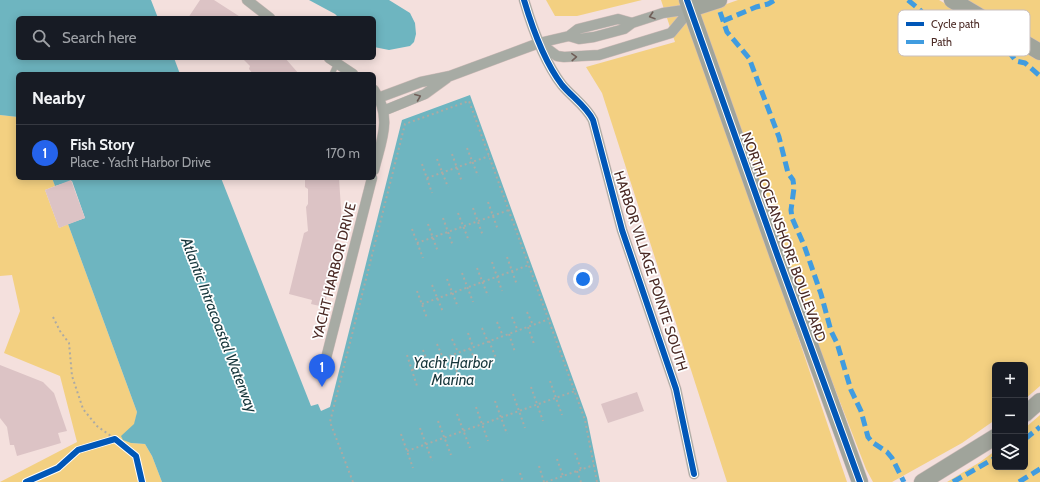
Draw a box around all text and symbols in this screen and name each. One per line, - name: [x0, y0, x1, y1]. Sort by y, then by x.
- legend: [898, 10, 1030, 56]
- one-way arrow: [649, 11, 656, 20]
- search box: [16, 16, 376, 60]
- text: Cycle path: [931, 17, 980, 31]
- icon: search: [30, 27, 52, 49]
- text: Search here: [62, 29, 137, 47]
- text: Path: [931, 35, 952, 49]
- one-way arrow: [571, 52, 577, 61]
- text: Nearby: [32, 88, 85, 108]
- one-way arrow: [415, 93, 422, 101]
- street label: NORTH OCEANSHORE BOULEVARD: [738, 129, 830, 345]
- text: Fish Story: [70, 136, 135, 154]
- text: 1: [43, 145, 47, 161]
- text: 170 m: [326, 145, 360, 161]
- text: Place · Yacht Harbor Drive: [70, 154, 211, 170]
- street label: HARBOR VILLAGE POINTE SOUTH: [610, 169, 692, 373]
- street label: YACHT HARBOR DRIVE: [308, 200, 360, 342]
- water label: Atlantic Intracoastal Waterway: [177, 234, 261, 416]
- your location: [573, 269, 593, 289]
- pin: 1: [309, 354, 335, 387]
- water label: Yacht Harbor Marina: [413, 354, 494, 389]
- map controls: [992, 362, 1028, 470]
- button: +: [992, 362, 1028, 398]
- button: −: [992, 398, 1028, 434]
- button: layers: [992, 434, 1028, 470]

